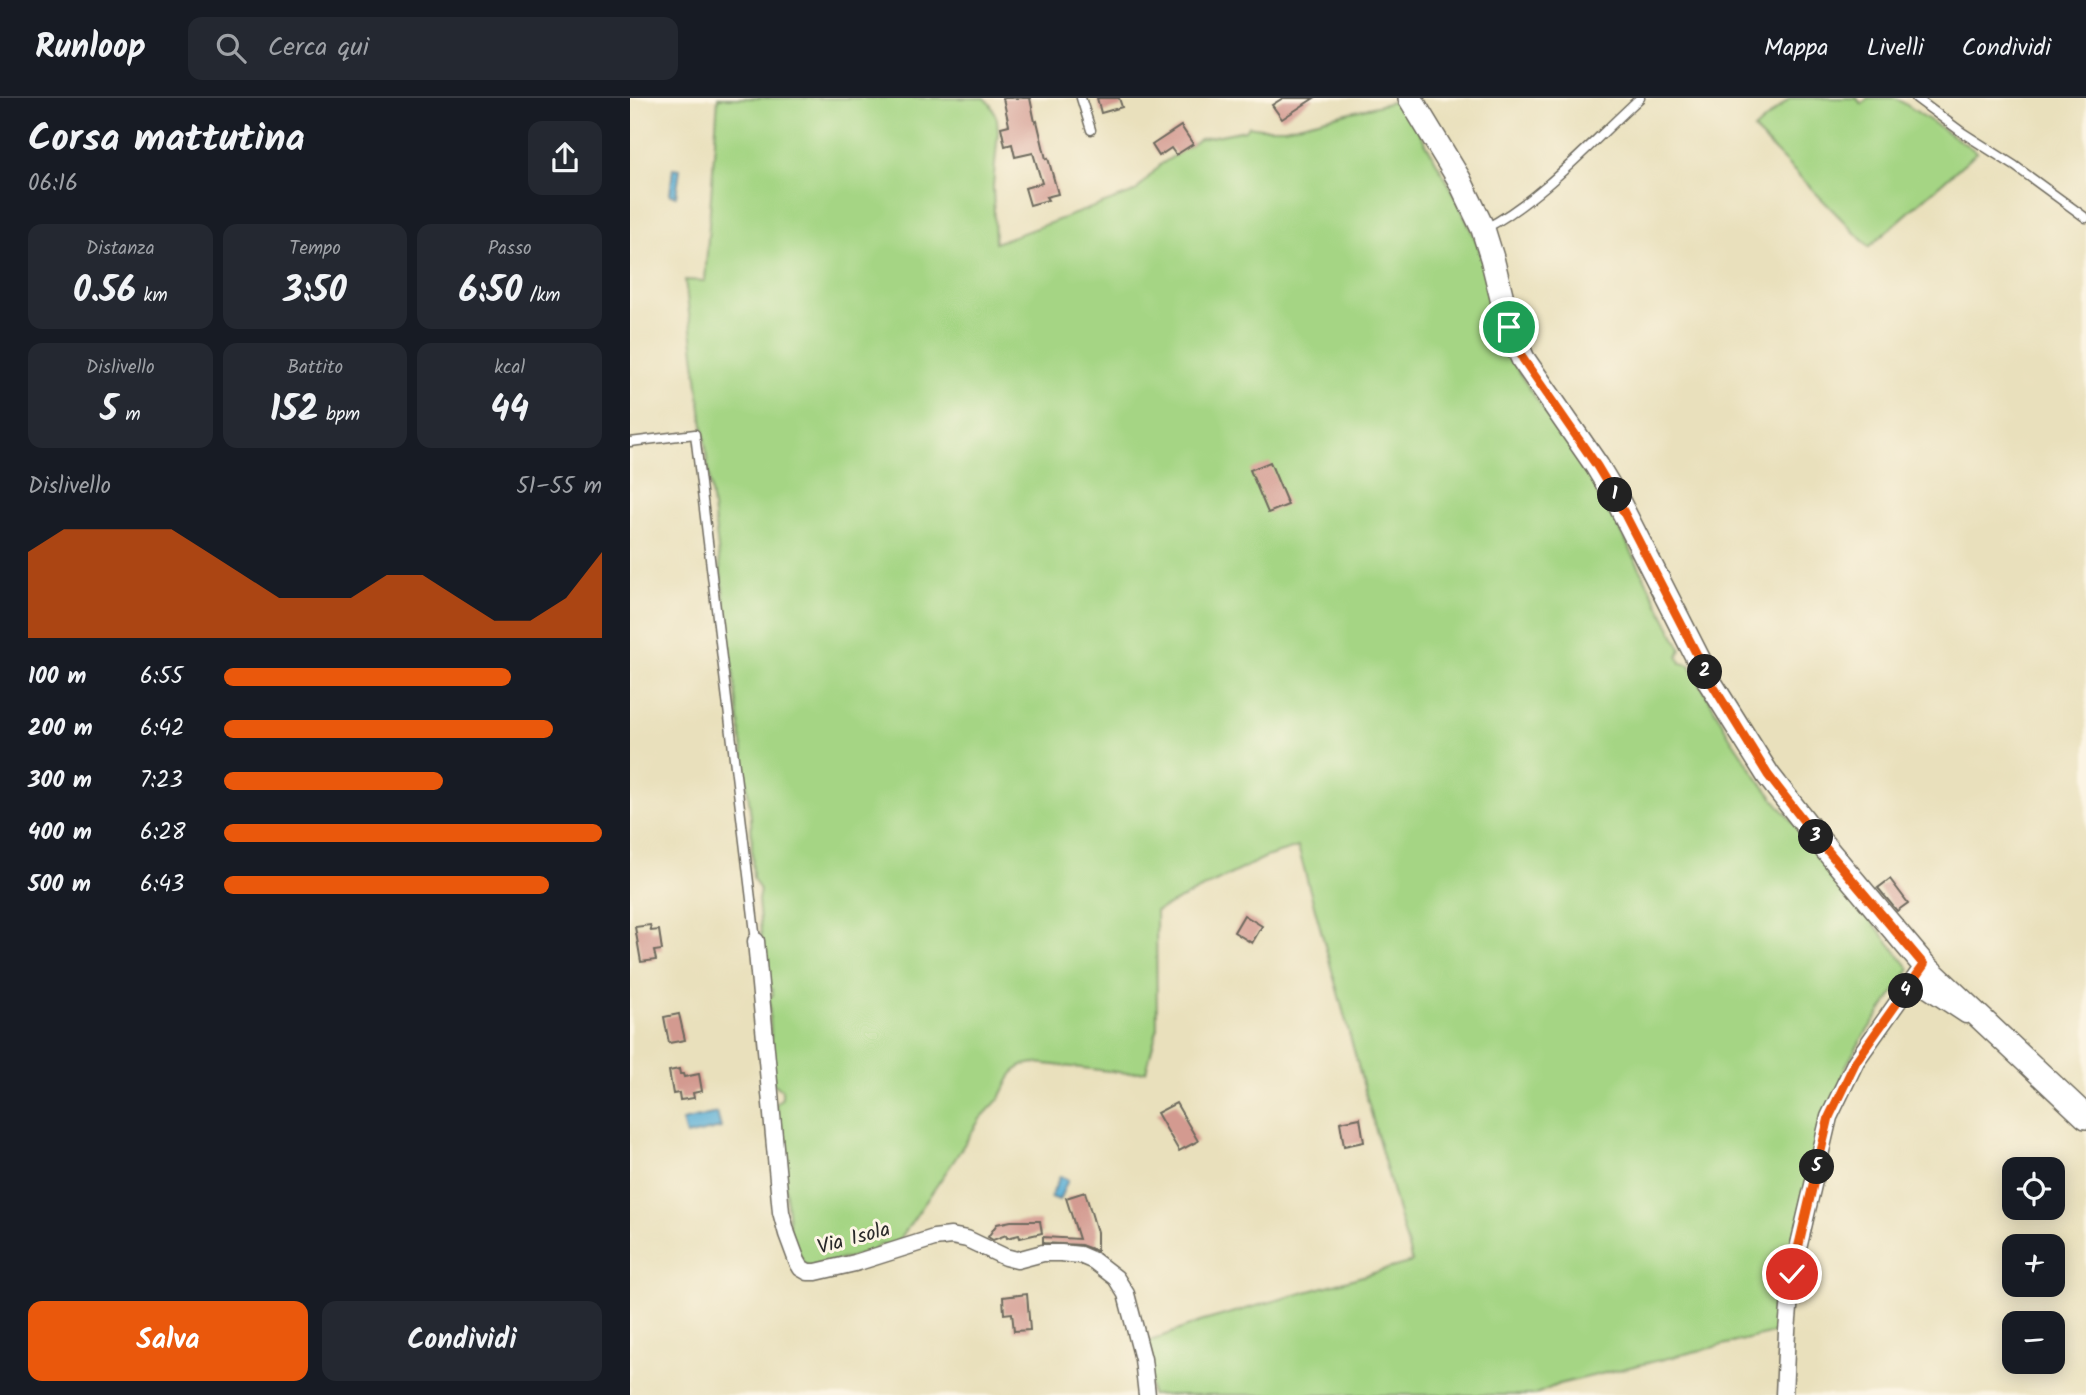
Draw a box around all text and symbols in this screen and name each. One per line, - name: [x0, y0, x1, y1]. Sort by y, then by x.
- search box: [188, 17, 678, 80]
- text: Runloop: [35, 22, 146, 75]
- text: Cerca qui: [268, 27, 369, 69]
- icon: search: [212, 29, 250, 67]
- text: Mappa: [1764, 29, 1829, 68]
- text: Livelli: [1867, 29, 1924, 68]
- text: Condividi: [1962, 29, 2051, 68]
- text: Corsa mattutina: [28, 110, 305, 170]
- button: share: [528, 121, 602, 195]
- text: 06:16: [28, 166, 78, 202]
- text: Distanza: [86, 234, 155, 264]
- text: Tempo: [289, 234, 341, 264]
- text: Passo: [488, 234, 532, 264]
- text: 0.56: [73, 264, 136, 320]
- text: 3:50: [283, 264, 347, 320]
- text: 6:50: [459, 264, 522, 320]
- text: km: [136, 281, 168, 311]
- text: /km: [522, 281, 560, 311]
- pin: [1479, 297, 1539, 357]
- icon: arrive: [1490, 308, 1528, 346]
- text: Dislivello: [86, 353, 155, 383]
- text: Battito: [287, 353, 343, 383]
- text: kcal: [494, 353, 525, 383]
- text: 5: [100, 383, 118, 439]
- text: 152: [270, 383, 318, 439]
- text: 44: [491, 383, 529, 439]
- text: m: [118, 400, 141, 430]
- text: bpm: [318, 400, 360, 430]
- text: Dislivello: [28, 469, 111, 505]
- text: 51–55 m: [516, 469, 602, 505]
- pin: 1: [1598, 478, 1632, 512]
- text: 1: [1612, 479, 1617, 509]
- pin: 2: [1688, 654, 1722, 690]
- text: 2: [1699, 656, 1710, 686]
- text: 100 m: [28, 659, 86, 695]
- text: 6:55: [140, 659, 183, 695]
- text: 200 m: [28, 711, 93, 747]
- text: 6:42: [140, 711, 184, 747]
- text: 300 m: [28, 763, 92, 799]
- text: 7:23: [140, 763, 183, 799]
- text: 400 m: [28, 815, 92, 851]
- text: 6:28: [140, 815, 186, 851]
- pin: 3: [1798, 820, 1834, 854]
- text: 3: [1810, 821, 1821, 851]
- text: 500 m: [28, 867, 91, 903]
- text: 6:43: [140, 867, 184, 903]
- pin: 4: [1888, 974, 1924, 1008]
- text: 4: [1900, 975, 1911, 1005]
- pin: 5: [1800, 1150, 1834, 1184]
- text: 5: [1812, 1151, 1821, 1181]
- map controls: [2002, 1157, 2065, 1374]
- button: locate: [2002, 1157, 2065, 1220]
- street label: Via Isola: [814, 1213, 894, 1265]
- button: +: [2002, 1234, 2065, 1297]
- pin: [1762, 1244, 1822, 1304]
- icon: check: [1773, 1255, 1811, 1293]
- button: Salva: [28, 1301, 308, 1381]
- button: Condividi: [322, 1301, 602, 1381]
- button: −: [2002, 1311, 2065, 1374]

